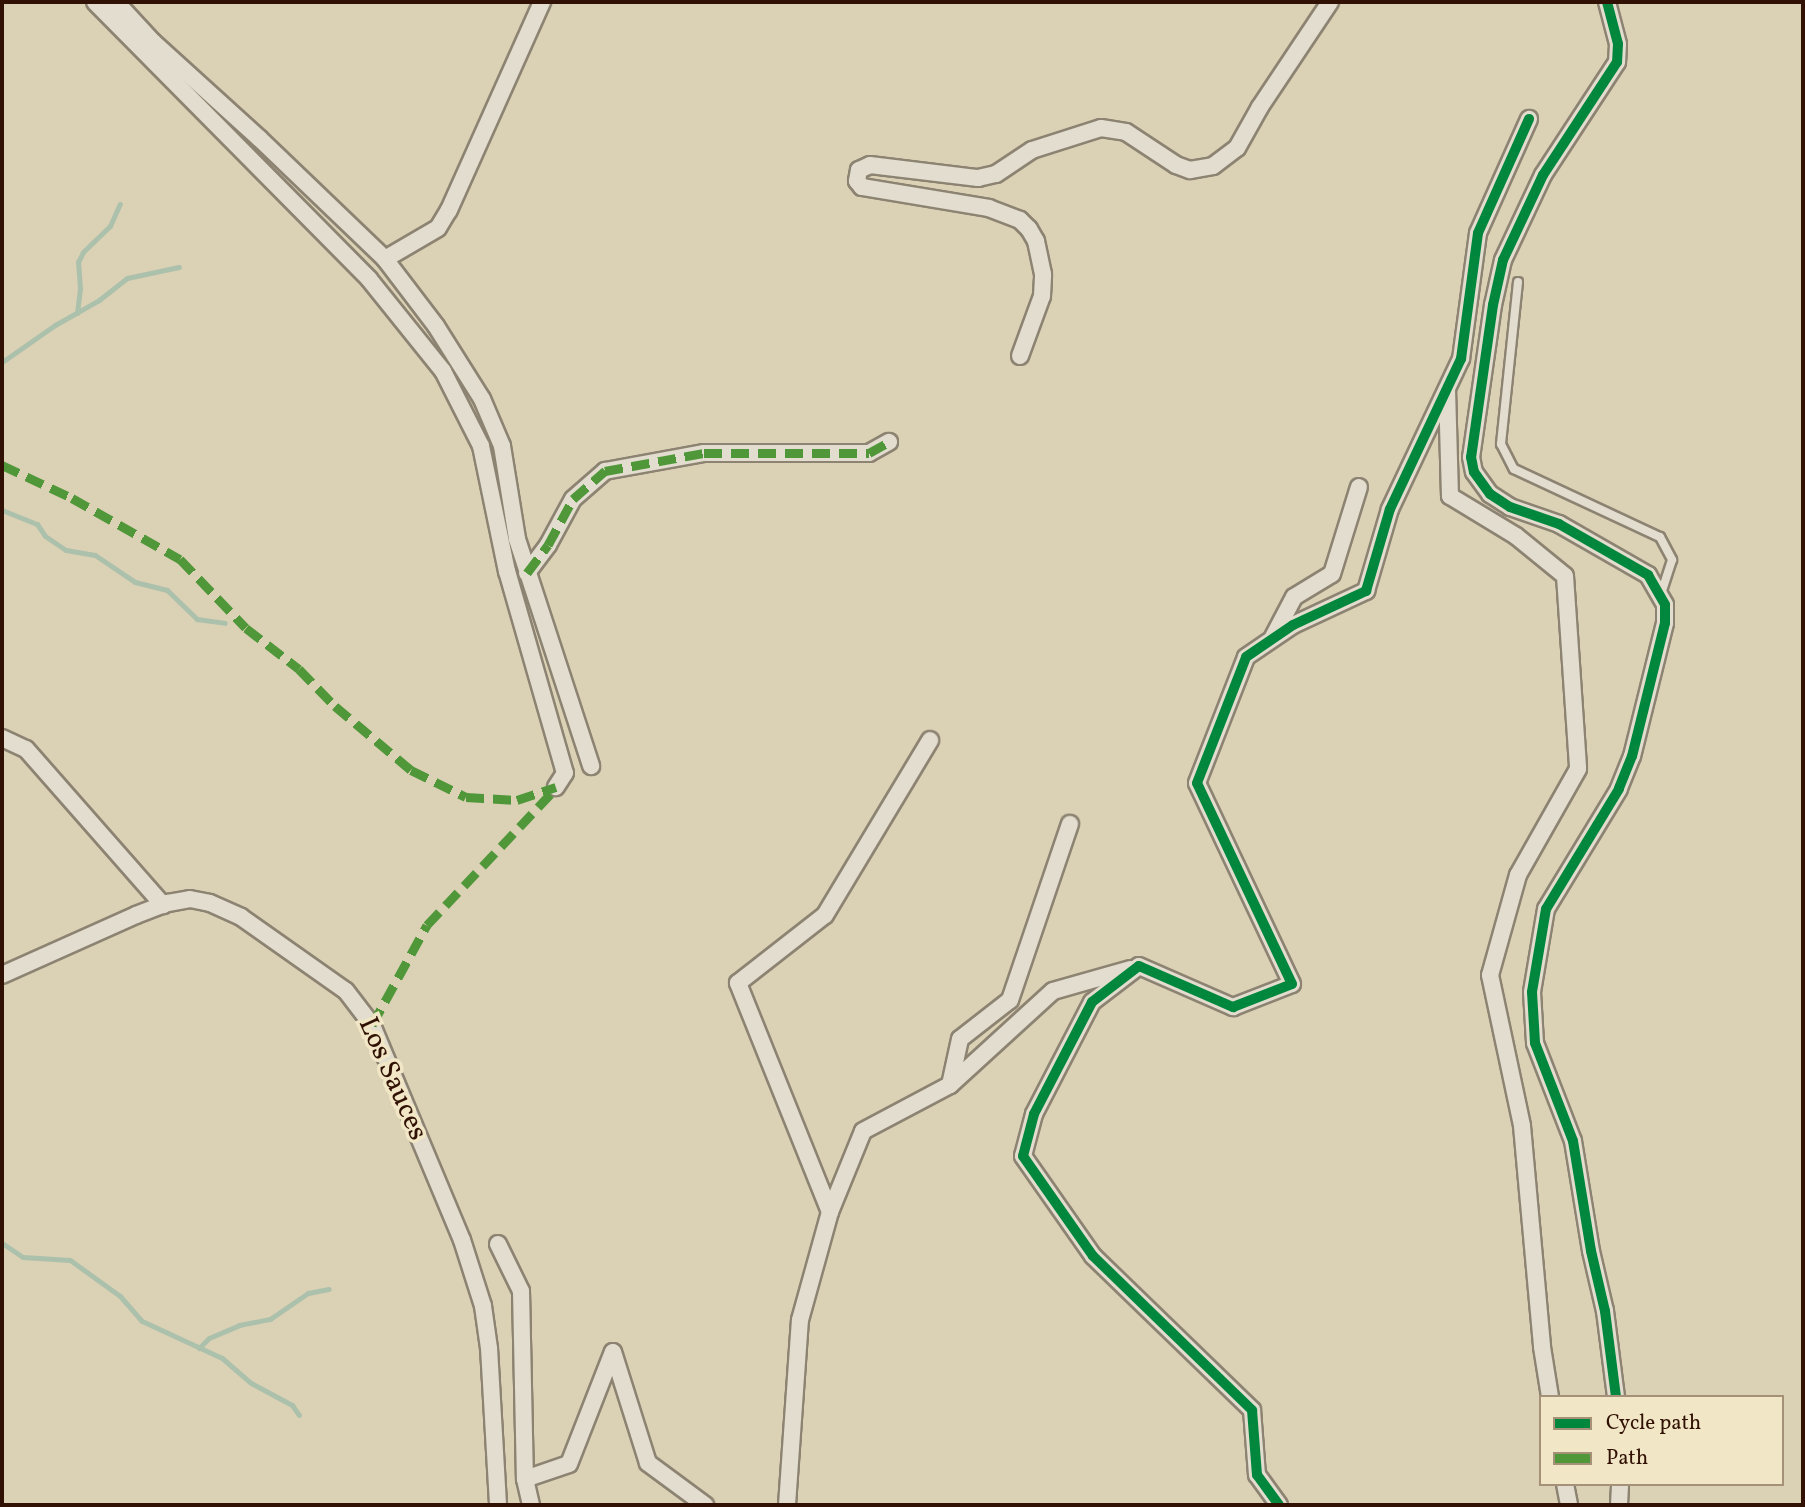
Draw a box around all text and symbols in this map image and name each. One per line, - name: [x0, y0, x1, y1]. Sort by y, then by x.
- street label: Los Sauces: [350, 1012, 434, 1146]
- legend: [1539, 1395, 1784, 1486]
- text: Cycle path: [1606, 1409, 1701, 1438]
- text: Path: [1606, 1444, 1648, 1473]

